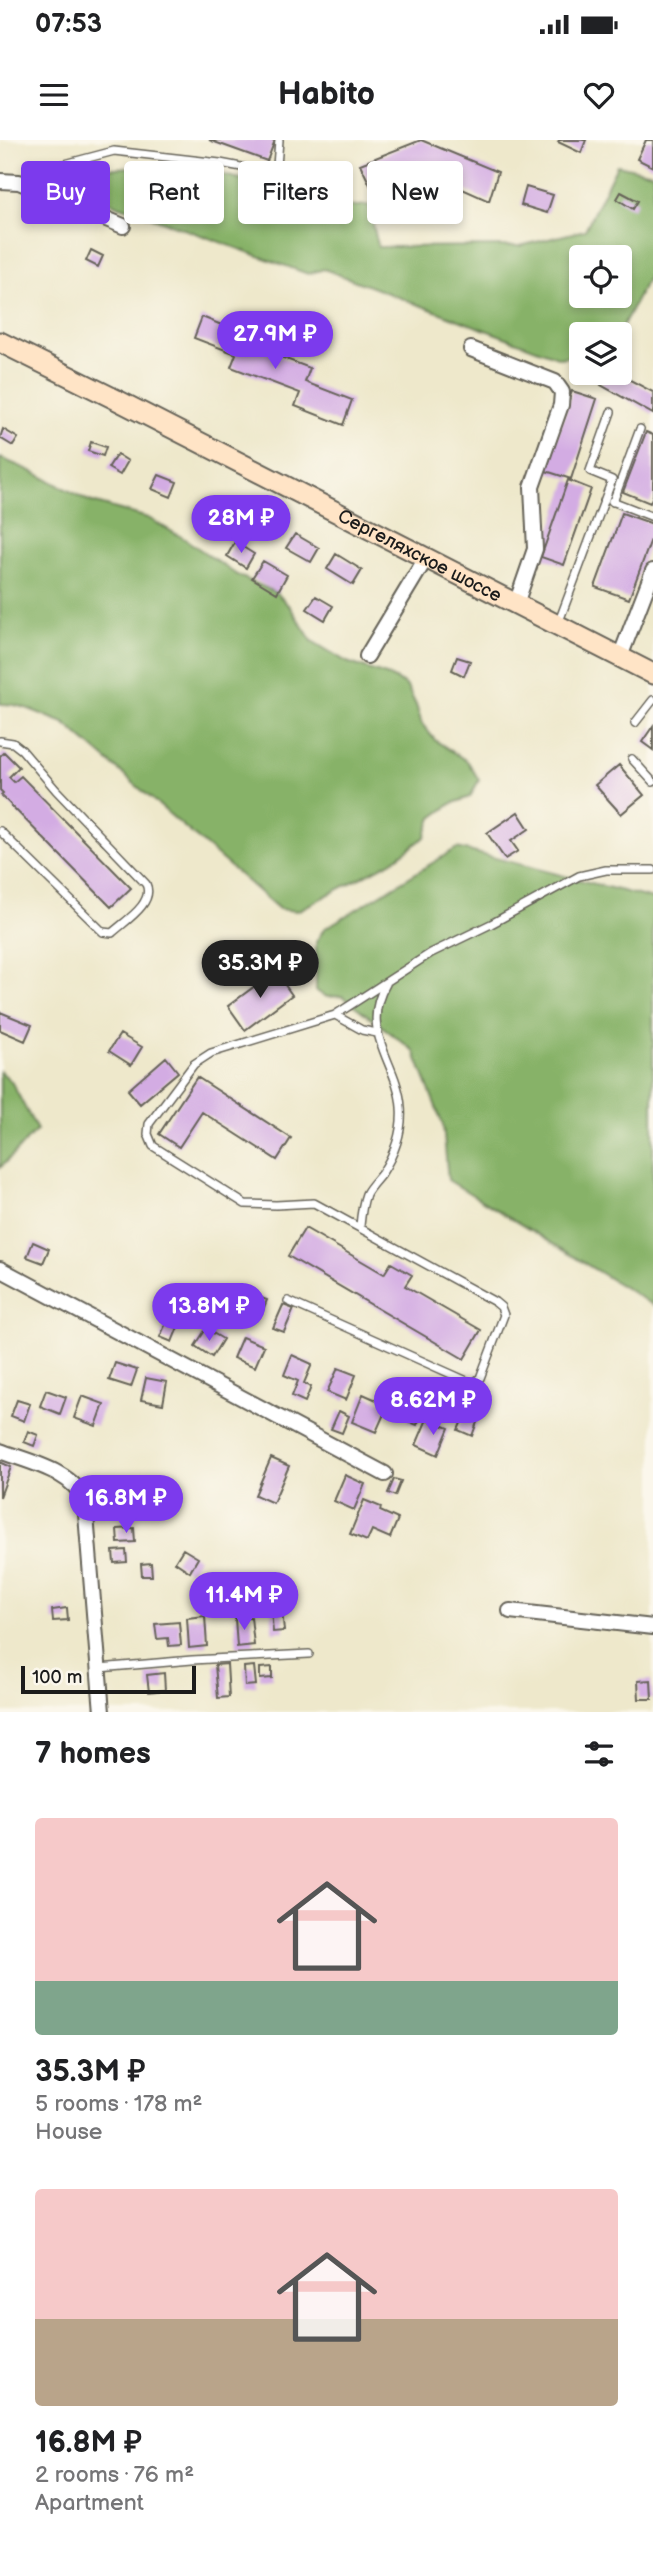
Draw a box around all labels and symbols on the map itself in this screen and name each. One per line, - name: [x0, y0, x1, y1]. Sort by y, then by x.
- pin: 27.9M ₽: [210, 312, 340, 371]
- pin: 28M ₽: [192, 496, 290, 555]
- street label: Сергеляхское шоссе: [334, 505, 505, 608]
- pin: 35.3M ₽: [195, 940, 325, 1000]
- pin: 13.8M ₽: [144, 1284, 274, 1343]
- pin: 8.62M ₽: [368, 1378, 498, 1437]
- pin: 16.8M ₽: [61, 1476, 191, 1535]
- pin: 11.4M ₽: [179, 1572, 309, 1632]
- scale bar: [21, 1663, 196, 1695]

